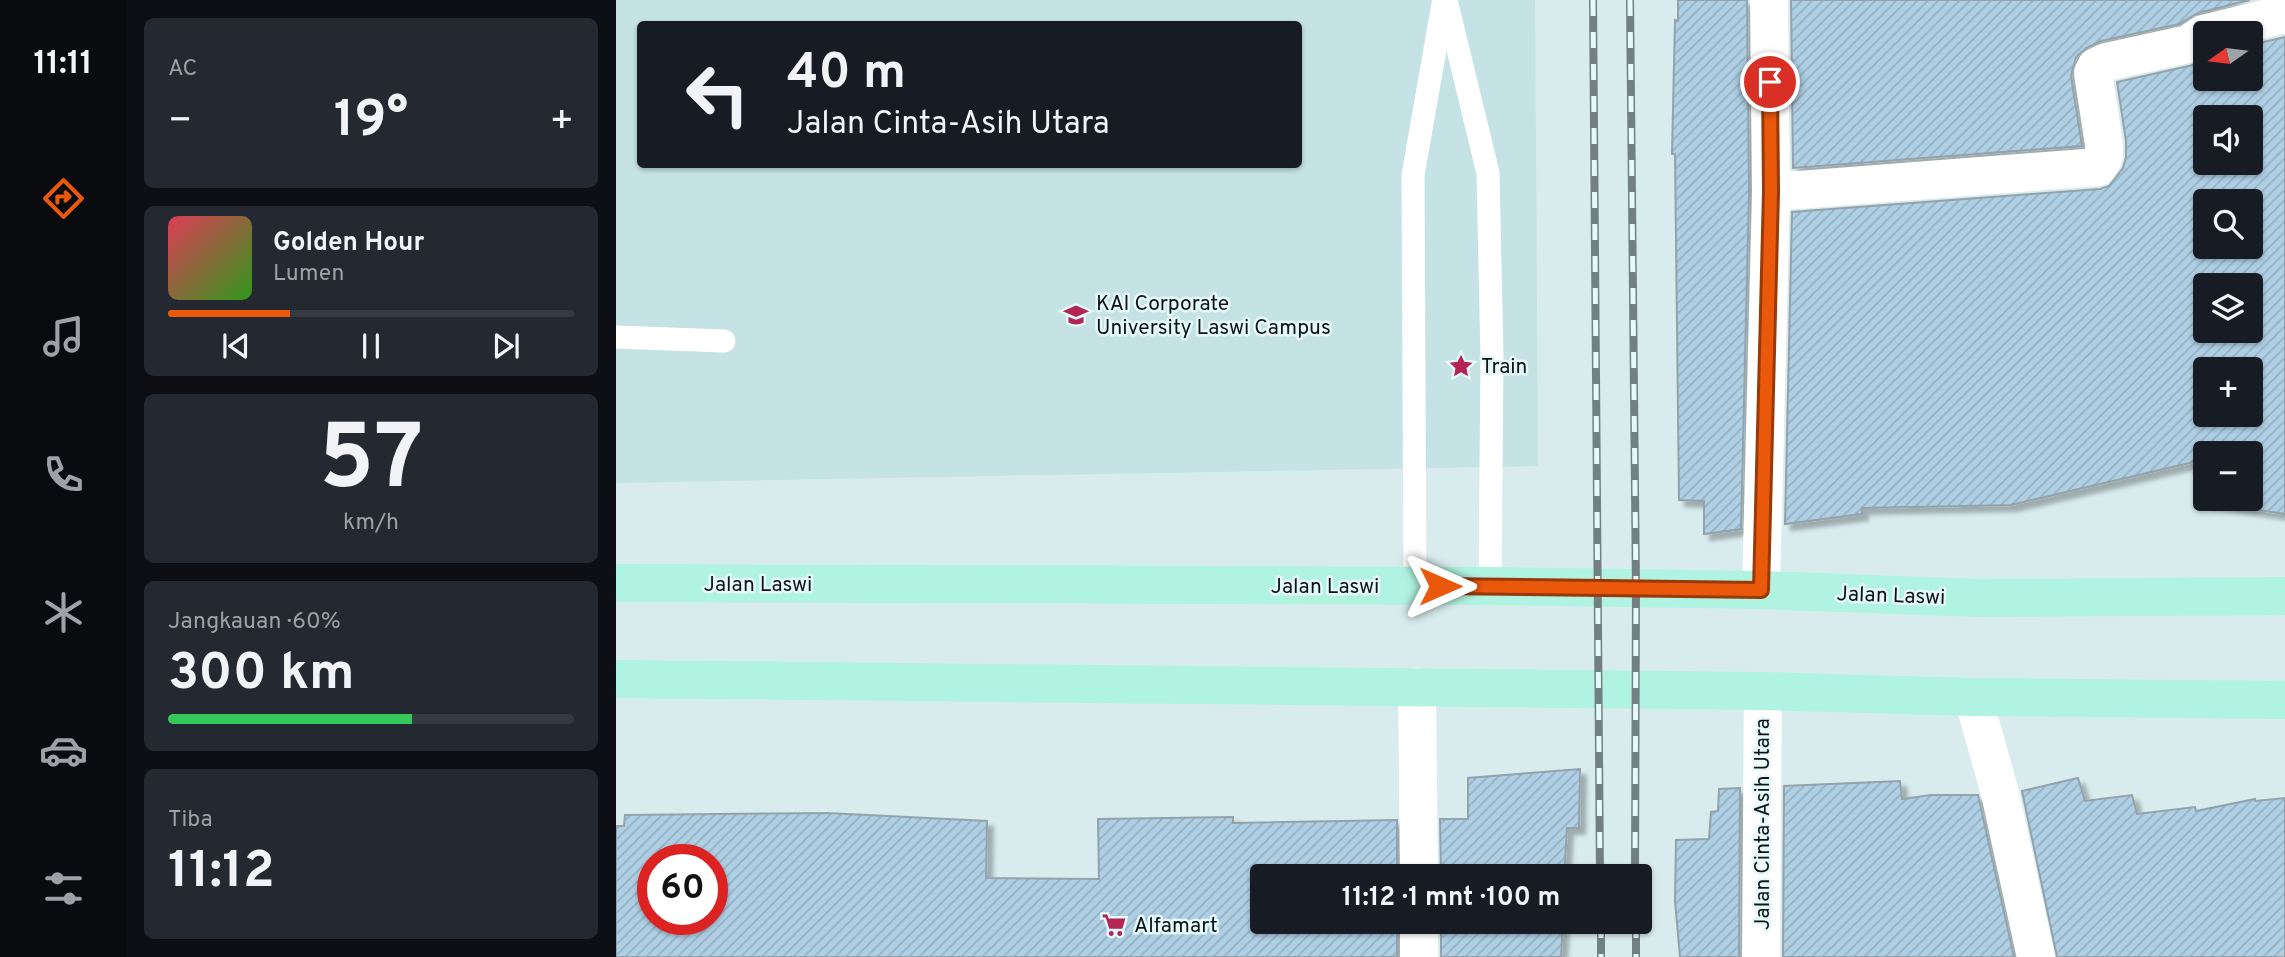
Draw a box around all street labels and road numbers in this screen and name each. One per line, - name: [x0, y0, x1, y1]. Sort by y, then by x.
- street label: Jalan Laswi: [704, 572, 812, 599]
- street label: Jalan Laswi: [1271, 574, 1379, 601]
- street label: Jalan Laswi: [1836, 581, 1946, 612]
- street label: Jalan Cinta-Asih Utara: [1750, 718, 1777, 930]

